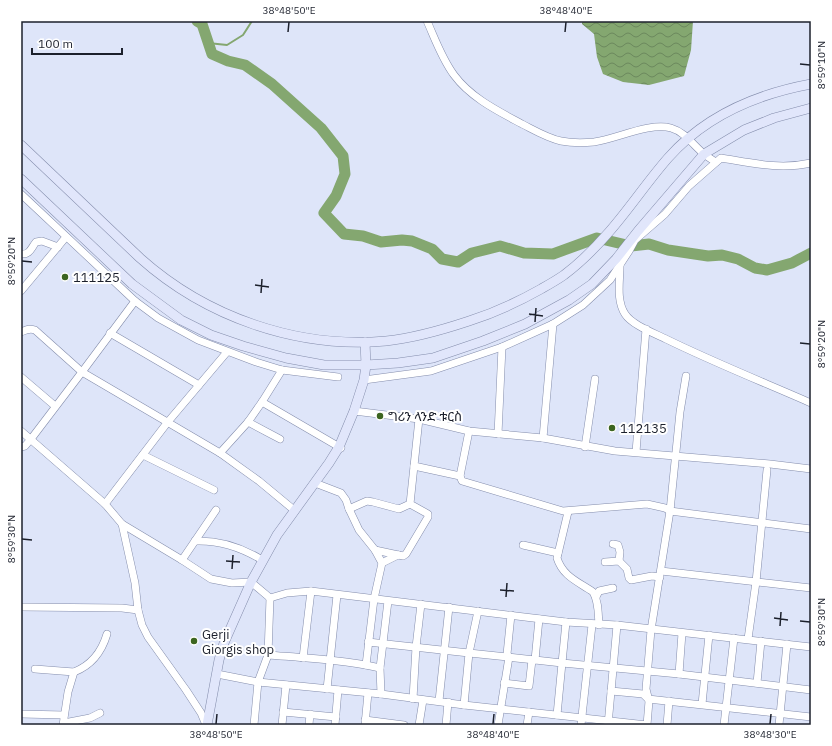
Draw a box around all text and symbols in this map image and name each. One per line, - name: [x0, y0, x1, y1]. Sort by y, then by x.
- text: 38°48'50"E: [262, 4, 316, 17]
- text: 38°48'40"E: [539, 4, 593, 17]
- scale bar: [32, 30, 122, 56]
- text: 100 m: [38, 36, 73, 51]
- text: 8°59'10"N: [815, 41, 828, 89]
- text: 8°59'20"N: [5, 237, 18, 285]
- place label: 111125: [73, 269, 120, 286]
- marker: 111125: [60, 272, 70, 282]
- text: 8°59'20"N: [815, 320, 828, 368]
- place label: ግሪን ላንድ ቱርስ: [388, 408, 462, 425]
- marker: ግሪን ላንድ ቱርስ: [375, 411, 385, 421]
- place label: 112135: [620, 420, 667, 437]
- marker: 112135: [607, 423, 617, 433]
- text: 8°59'30"N: [5, 515, 18, 563]
- text: 8°59'30"N: [815, 598, 828, 646]
- place label: Gerji Giorgis shop: [202, 626, 274, 658]
- marker: Gerji Giorgis shop: [189, 636, 199, 646]
- text: 38°48'50"E: [189, 728, 243, 741]
- text: 38°48'40"E: [466, 728, 520, 741]
- text: 38°48'30"E: [743, 728, 797, 741]

